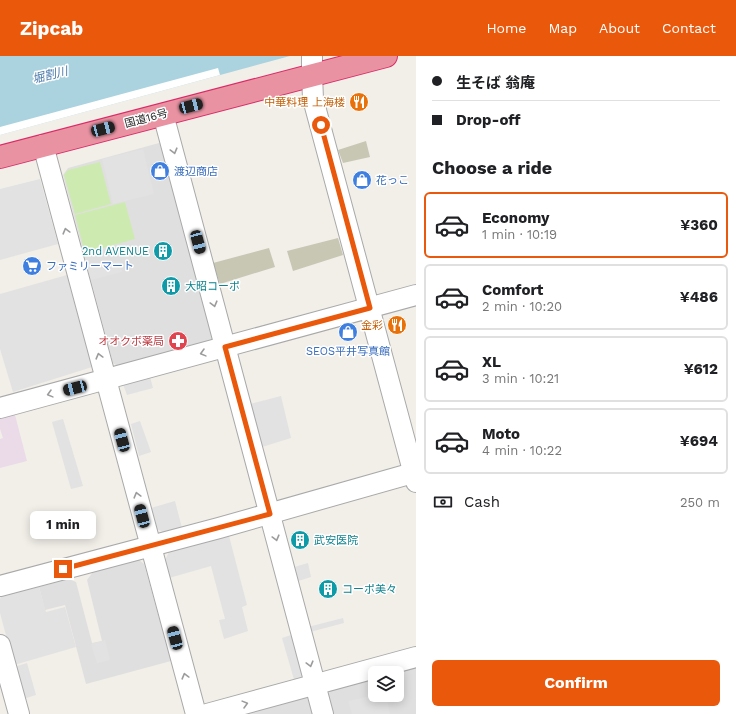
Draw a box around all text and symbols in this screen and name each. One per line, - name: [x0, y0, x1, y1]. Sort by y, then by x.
- text: Zipcab: [20, 17, 83, 40]
- text: Home: [486, 20, 526, 36]
- text: Map: [548, 20, 577, 36]
- text: About: [599, 20, 640, 36]
- text: Contact: [662, 20, 716, 36]
- water label: 堀割川: [31, 63, 71, 86]
- text: 生そば 翁庵: [456, 74, 535, 92]
- restaurant icon: 中華料理 上海楼: [348, 91, 370, 113]
- place label: 中華料理 上海楼: [264, 96, 345, 109]
- car: [178, 97, 204, 115]
- street label: 国道16号: [123, 107, 169, 130]
- text: Drop-off: [456, 111, 521, 129]
- route start: [312, 116, 330, 134]
- car: [90, 120, 116, 138]
- one-way arrow: [169, 147, 178, 154]
- text: Choose a ride: [432, 157, 552, 178]
- shop icon: 渡辺商店: [149, 160, 171, 182]
- place label: 渡辺商店: [174, 165, 218, 178]
- shop icon: 花っこ: [351, 169, 373, 191]
- place label: 花っこ: [376, 174, 409, 187]
- icon: car: [434, 207, 470, 243]
- text: Economy: [482, 209, 549, 227]
- text: ¥360: [680, 216, 718, 234]
- one-way arrow: [62, 227, 70, 234]
- text: 1 min · 10:19: [482, 227, 557, 242]
- car: [189, 229, 207, 255]
- building icon: 2nd AVENUE: [152, 240, 174, 262]
- place label: 2nd AVENUE: [82, 245, 149, 258]
- supermarket icon: ファミリーマート: [21, 255, 43, 277]
- place label: ファミリーマート: [46, 260, 134, 273]
- building icon: 大昭コーポ: [160, 275, 182, 297]
- icon: car: [434, 279, 470, 315]
- place label: 大昭コーポ: [185, 280, 240, 293]
- text: Comfort: [482, 281, 543, 299]
- text: ¥486: [680, 288, 718, 306]
- text: 2 min · 10:20: [482, 299, 562, 314]
- one-way arrow: [209, 300, 218, 307]
- restaurant icon: 金彩: [386, 314, 408, 336]
- place label: 金彩: [361, 319, 383, 332]
- shop icon: SEOS平井写真館: [337, 321, 359, 343]
- pharmacy icon: オオクボ薬局: [167, 330, 189, 352]
- place label: オオクボ薬局: [98, 335, 164, 348]
- place label: SEOS平井写真館: [306, 345, 390, 358]
- one-way arrow: [199, 348, 206, 357]
- icon: car: [434, 351, 470, 387]
- one-way arrow: [96, 353, 104, 359]
- text: XL: [482, 353, 501, 371]
- text: ¥612: [684, 360, 718, 378]
- text: 3 min · 10:21: [482, 371, 559, 386]
- car: [62, 379, 88, 397]
- one-way arrow: [47, 390, 54, 398]
- icon: car: [434, 423, 470, 459]
- text: Moto: [482, 425, 520, 443]
- car: [113, 427, 131, 453]
- text: ¥694: [680, 432, 718, 450]
- text: 4 min · 10:22: [482, 443, 562, 458]
- icon: cash: [432, 491, 454, 513]
- one-way arrow: [133, 492, 141, 498]
- text: Cash: [464, 493, 500, 511]
- text: 250 m: [680, 495, 720, 510]
- car: [133, 503, 151, 529]
- callout: 1 min: [30, 511, 96, 539]
- text: 1 min: [46, 517, 80, 532]
- building icon: 武安医院: [289, 529, 311, 551]
- place label: 武安医院: [314, 534, 358, 547]
- one-way arrow: [272, 535, 280, 541]
- route end: [54, 560, 72, 578]
- building icon: コーポ美々: [317, 578, 339, 600]
- place label: コーポ美々: [342, 583, 397, 596]
- car: [166, 625, 184, 651]
- one-way arrow: [305, 660, 313, 667]
- button: Confirm: [432, 660, 720, 706]
- map controls: [368, 666, 404, 702]
- button: layers: [368, 666, 404, 702]
- one-way arrow: [182, 673, 190, 680]
- one-way arrow: [241, 700, 248, 709]

